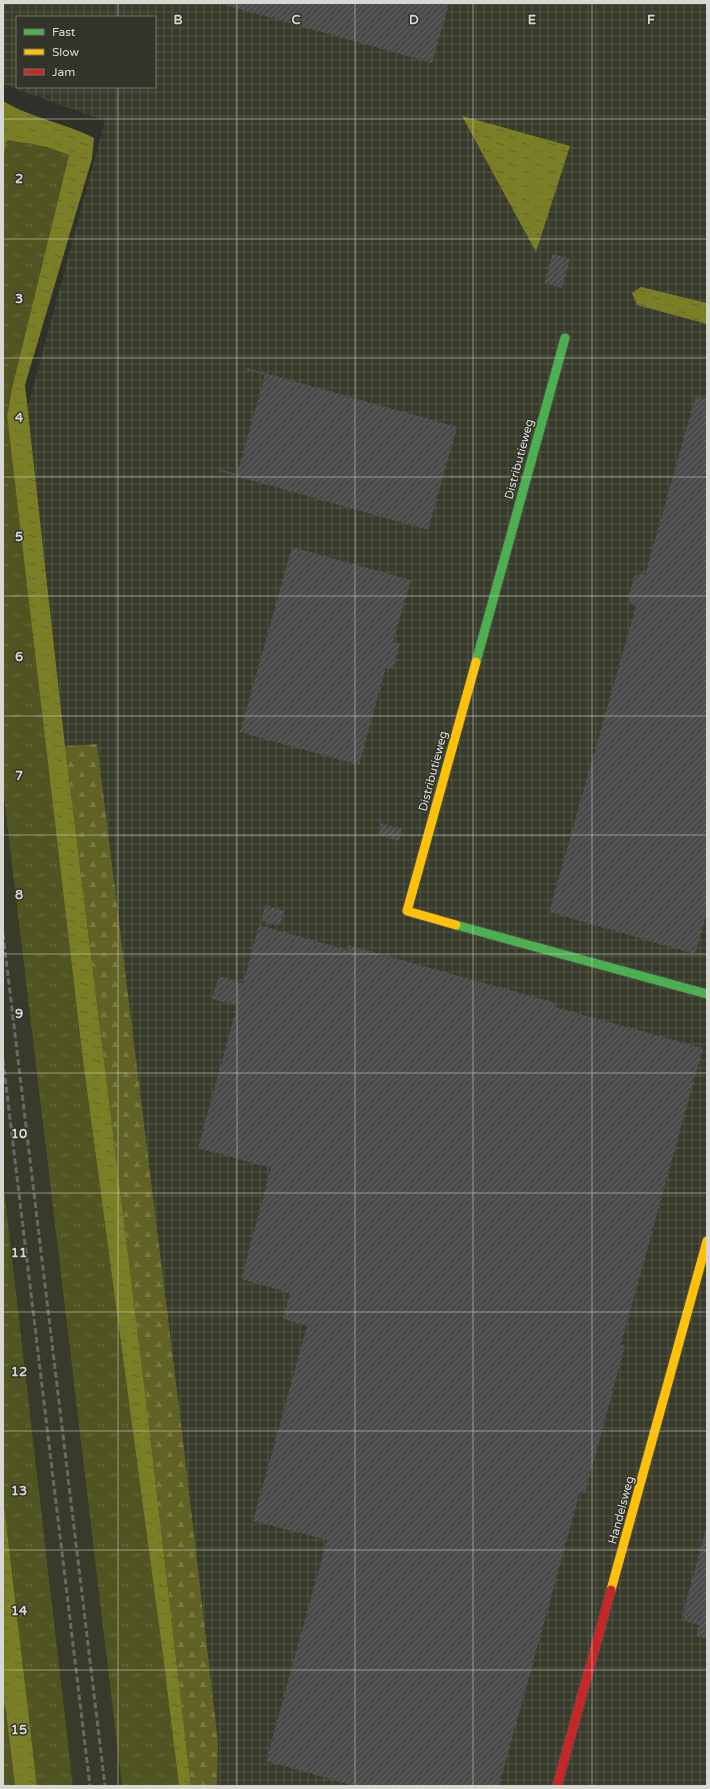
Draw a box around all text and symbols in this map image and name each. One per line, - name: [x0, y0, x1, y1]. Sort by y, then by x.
- text: B: [173, 12, 183, 28]
- text: C: [291, 12, 301, 28]
- text: D: [409, 12, 419, 28]
- text: E: [528, 12, 536, 28]
- text: F: [647, 12, 655, 28]
- legend: [16, 16, 156, 88]
- text: Fast: [52, 25, 76, 39]
- text: Slow: [52, 45, 79, 59]
- text: Jam: [52, 65, 75, 79]
- text: 2: [15, 171, 23, 187]
- text: 3: [15, 291, 23, 307]
- text: 4: [15, 410, 24, 426]
- street label: Distributieweg: [502, 417, 536, 501]
- text: 5: [15, 529, 23, 545]
- text: 6: [15, 649, 23, 665]
- street label: Distributieweg: [416, 729, 450, 813]
- text: 7: [15, 768, 23, 784]
- text: 8: [15, 887, 23, 903]
- text: 9: [15, 1006, 23, 1022]
- text: 10: [11, 1126, 27, 1142]
- text: 11: [11, 1245, 27, 1261]
- text: 12: [11, 1364, 27, 1380]
- street label: Handelsweg: [605, 1474, 637, 1546]
- text: 13: [11, 1483, 27, 1499]
- text: 14: [11, 1603, 28, 1619]
- text: 15: [11, 1722, 27, 1738]

